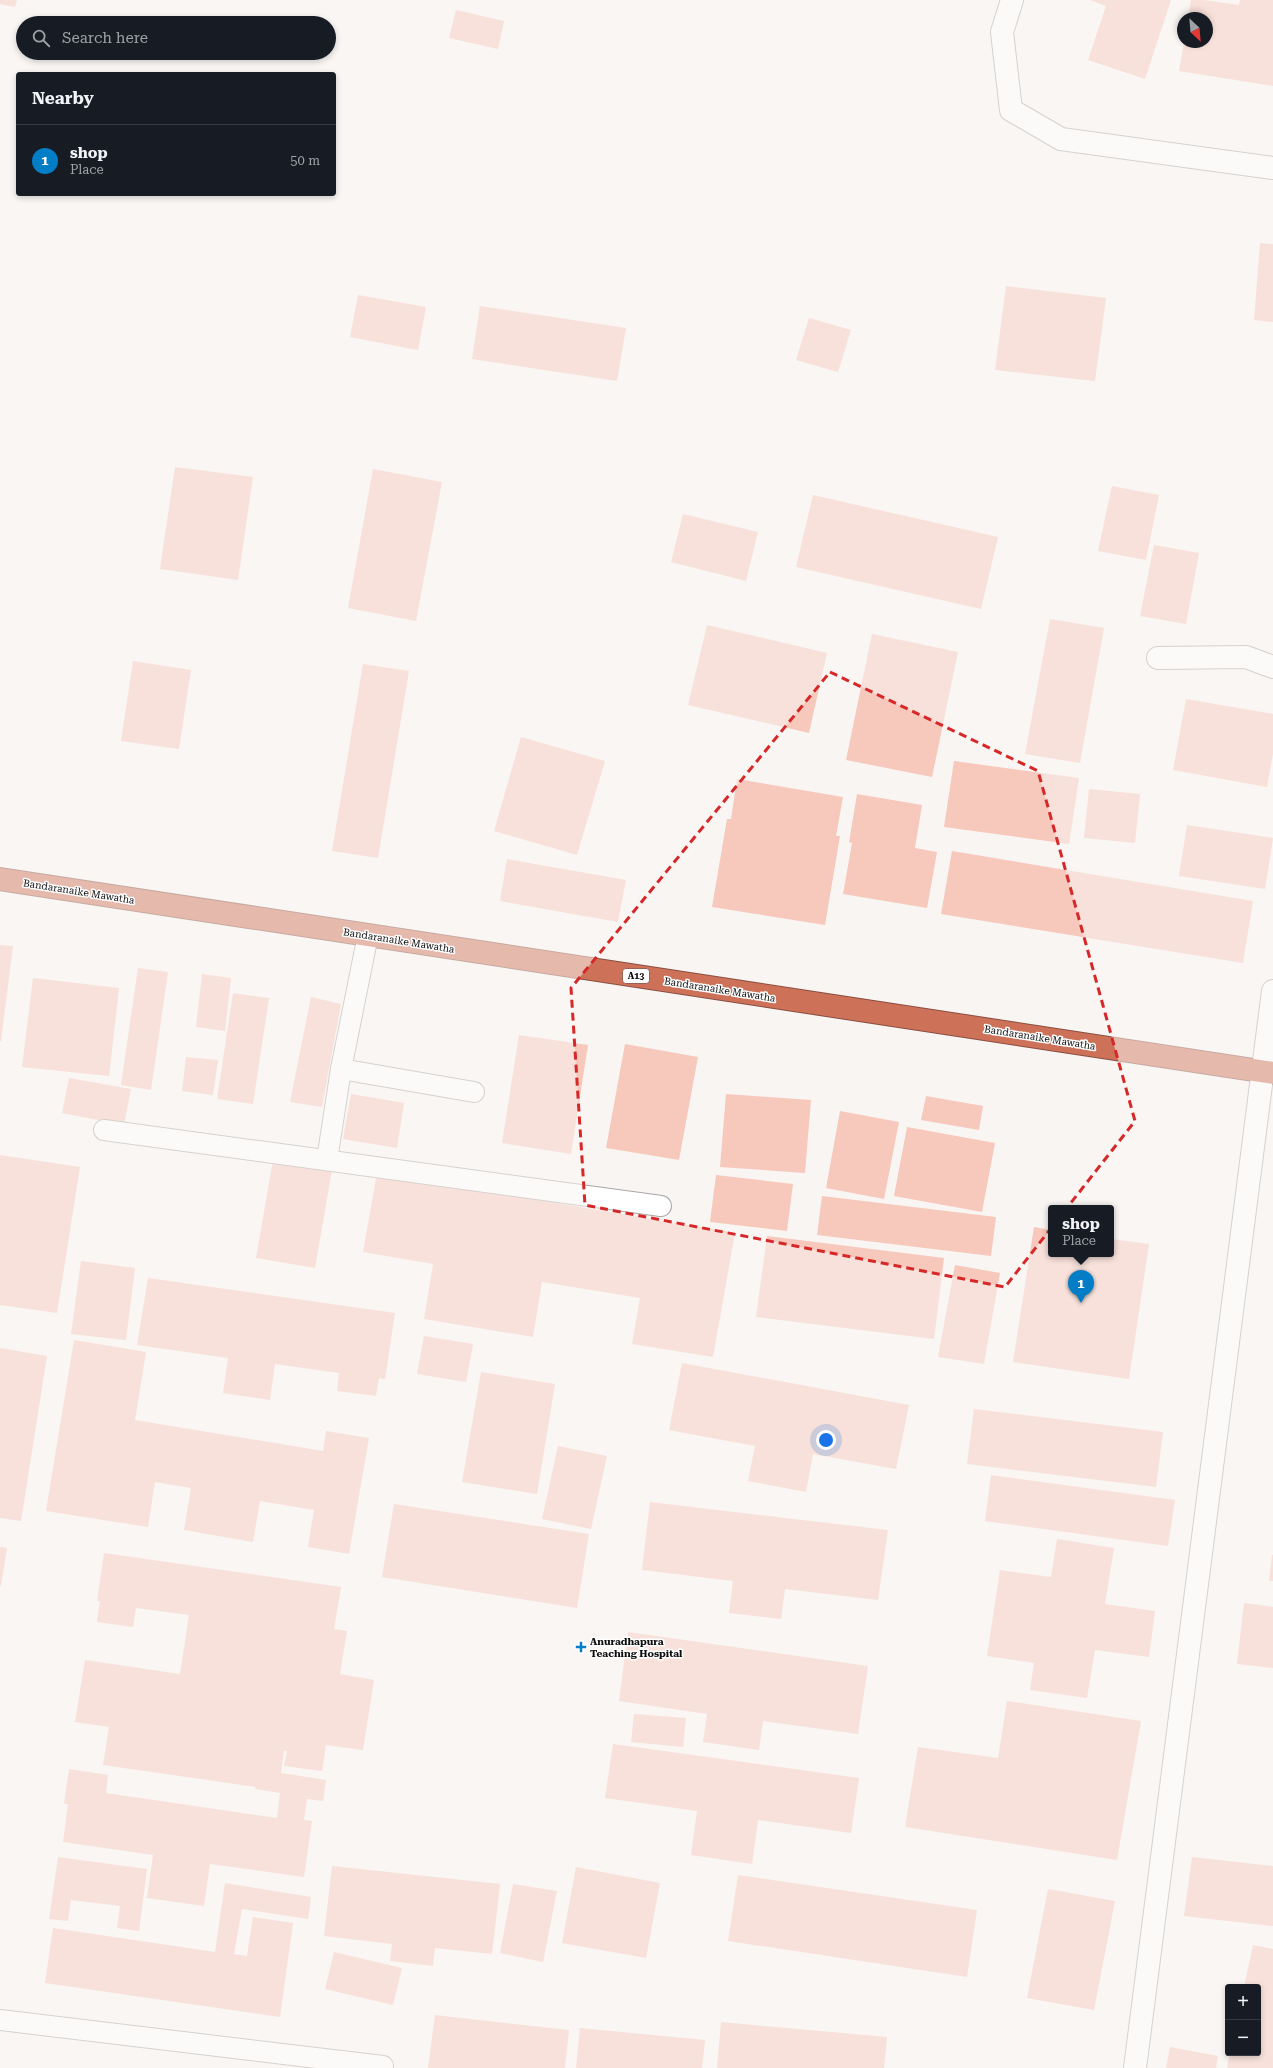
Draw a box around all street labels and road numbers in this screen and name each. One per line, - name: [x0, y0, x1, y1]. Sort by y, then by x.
- street label: Bandaranaike Mawatha: [22, 877, 136, 906]
- street label: Bandaranaike Mawatha: [342, 926, 456, 955]
- road number: A13: [623, 969, 649, 983]
- street label: Bandaranaike Mawatha: [663, 975, 777, 1004]
- street label: Bandaranaike Mawatha: [983, 1023, 1097, 1052]

